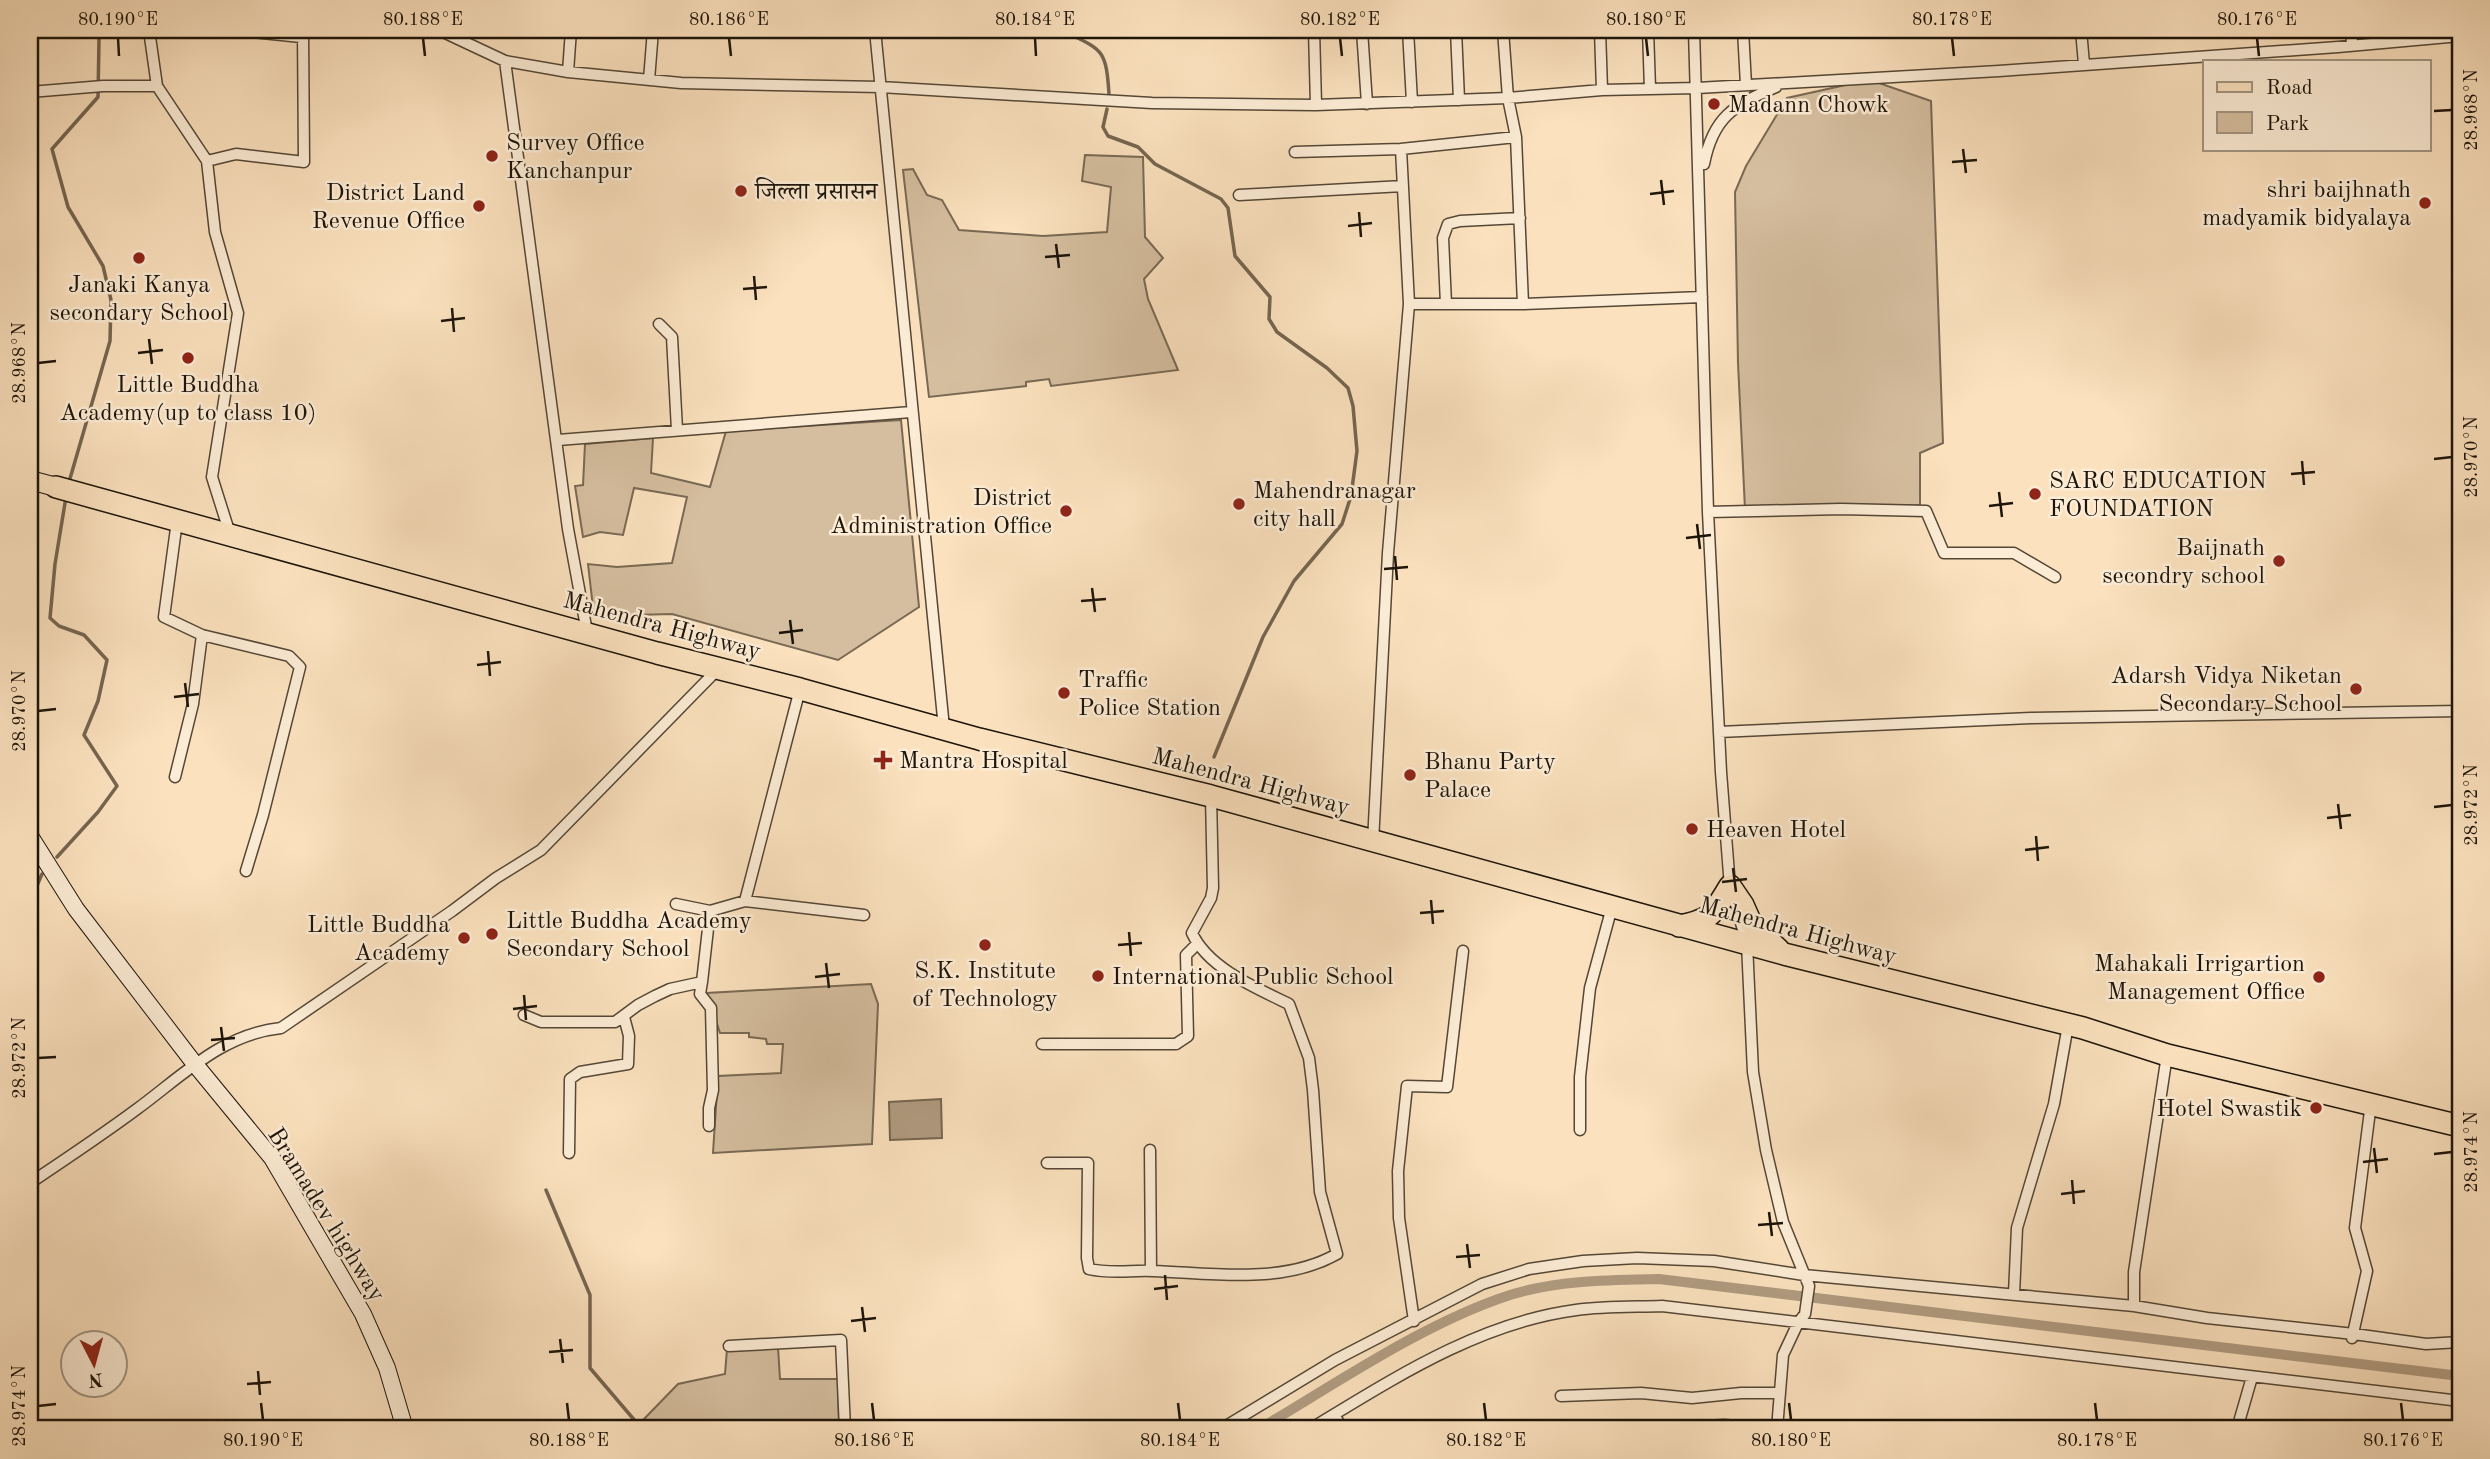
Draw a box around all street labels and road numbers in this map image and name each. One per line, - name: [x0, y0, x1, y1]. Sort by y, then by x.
- street label: Mahendra Highway: [560, 589, 763, 665]
- street label: Mahendra Highway: [1149, 745, 1352, 821]
- street label: Mahendra Highway: [1696, 894, 1899, 970]
- street label: Bramadev highway: [262, 1124, 389, 1306]

